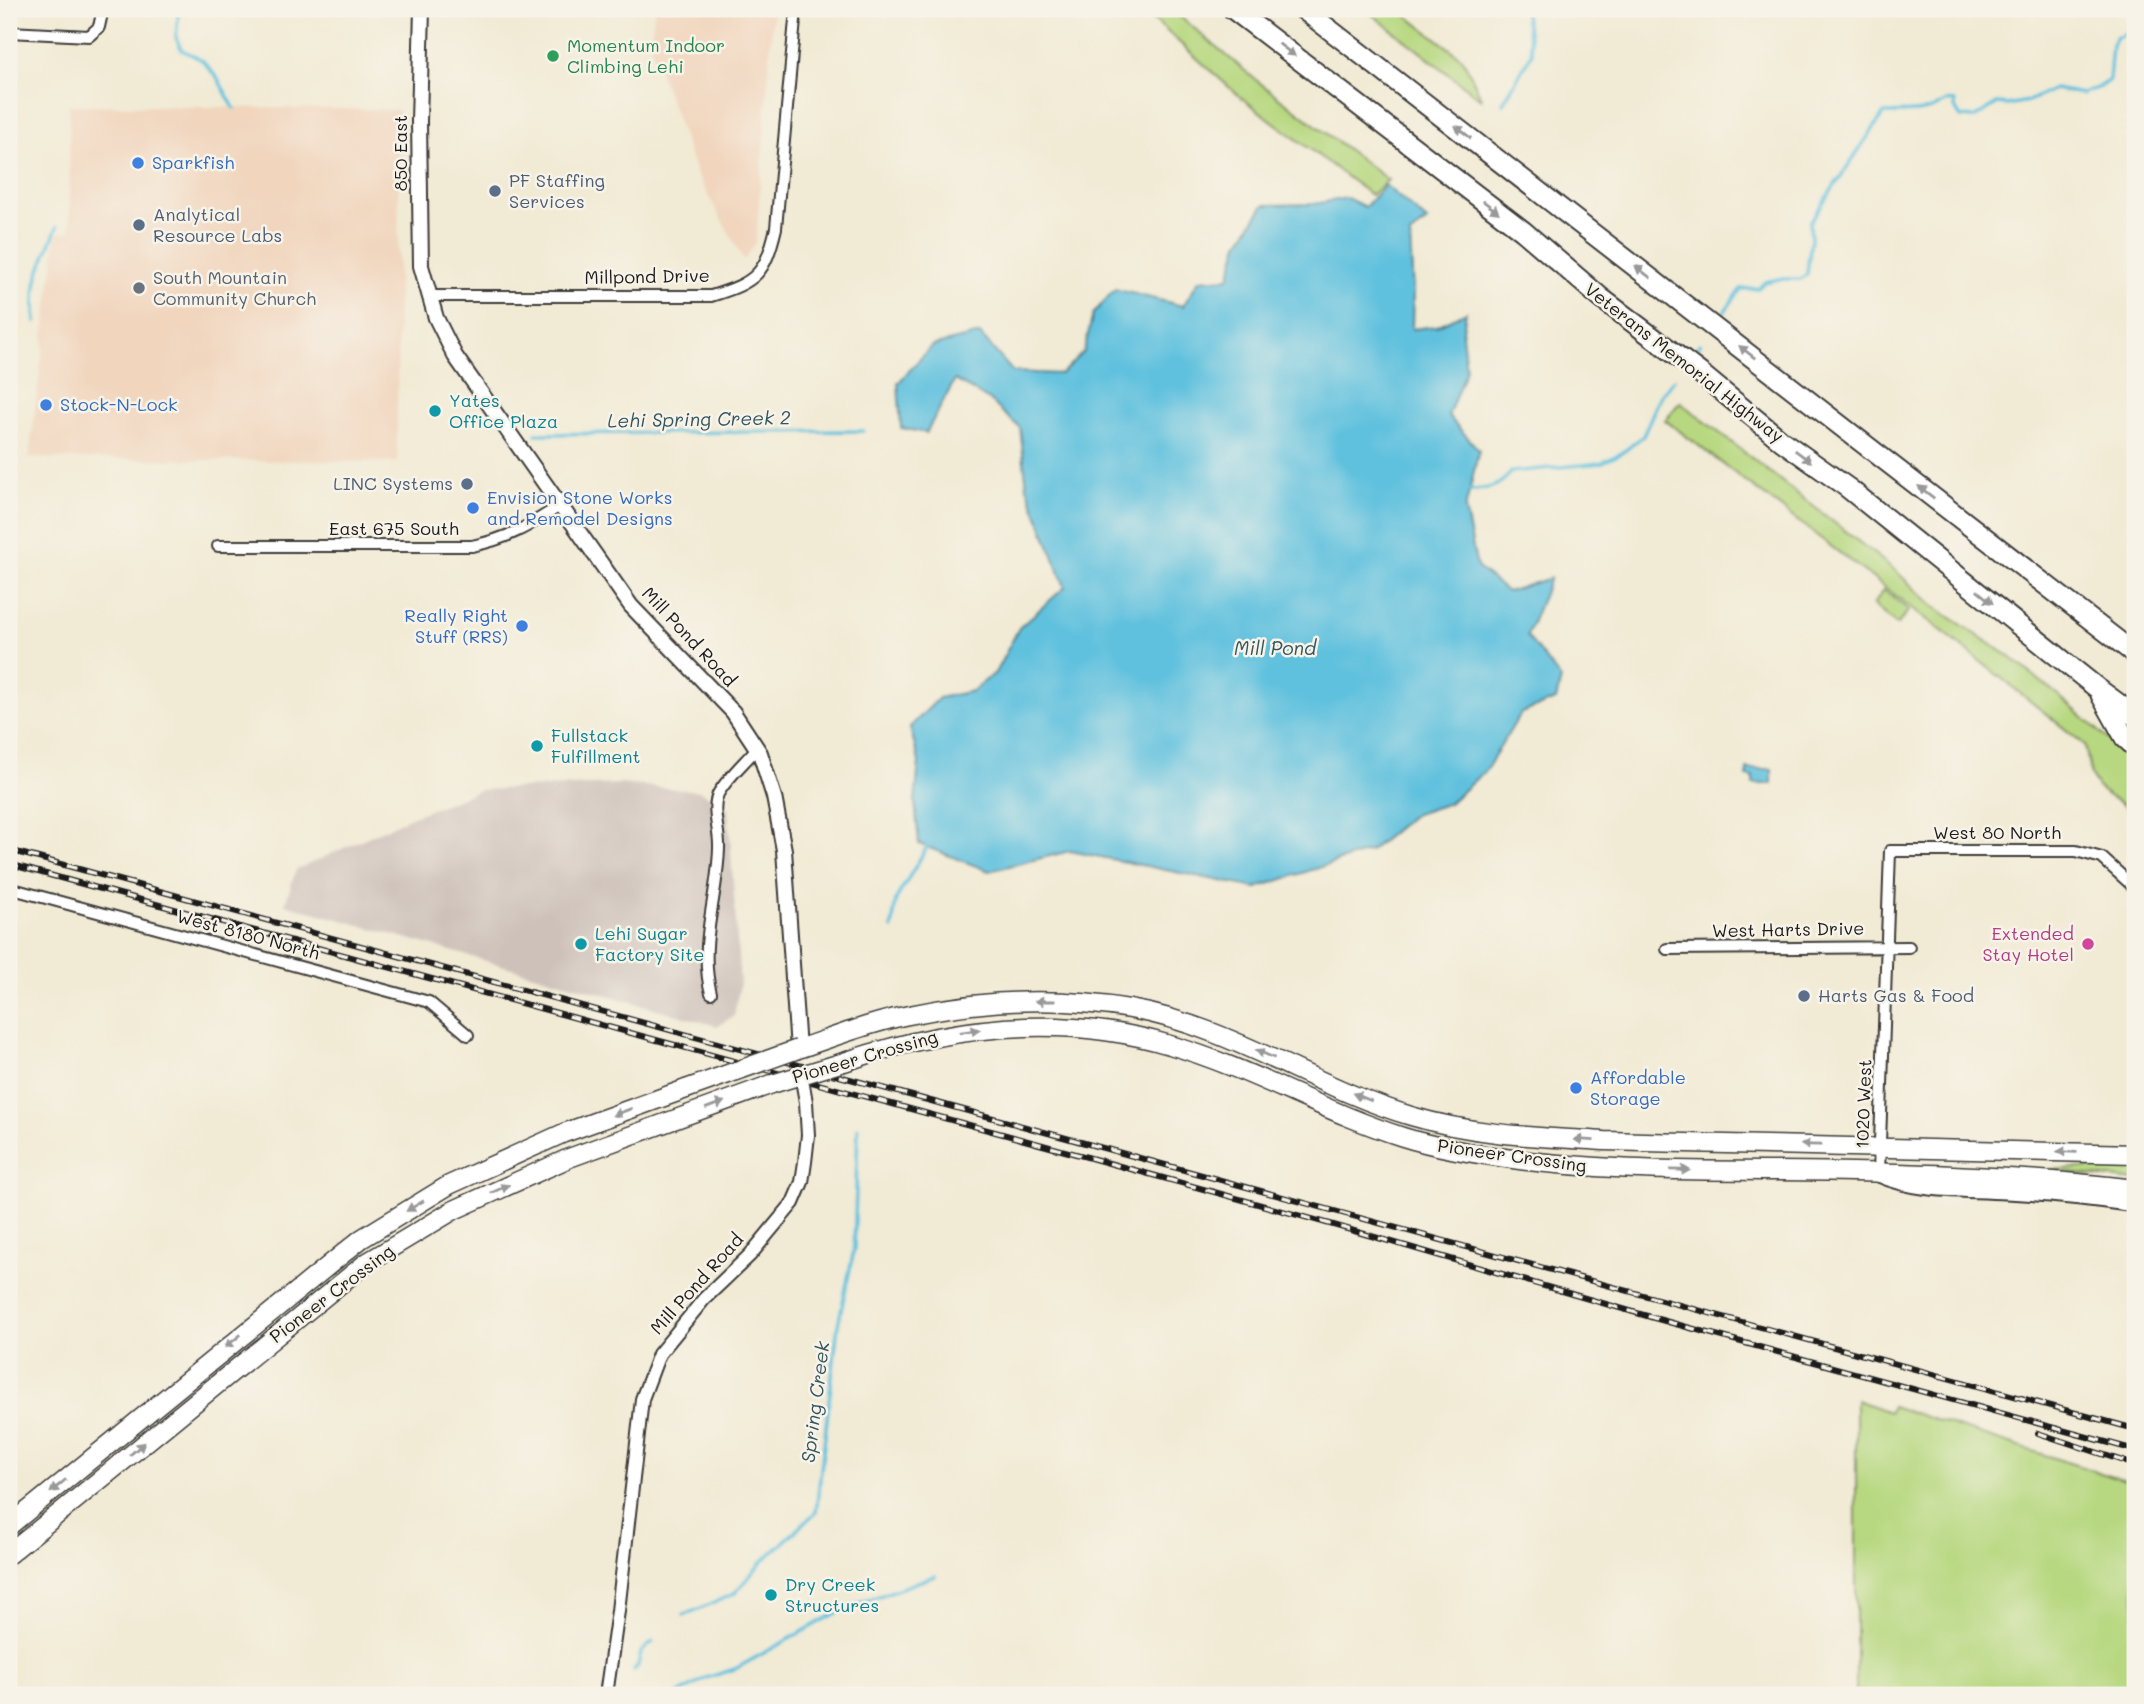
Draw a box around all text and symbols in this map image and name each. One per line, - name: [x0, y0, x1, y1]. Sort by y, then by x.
- place label: Momentum Indoor Climbing Lehi: [567, 33, 725, 78]
- one-way arrow: [1278, 43, 1296, 57]
- marker: Momentum Indoor Climbing Lehi: [545, 48, 561, 64]
- street label: 850 East: [388, 115, 412, 191]
- one-way arrow: [1454, 126, 1472, 140]
- place label: Sparkfish: [152, 150, 234, 174]
- marker: Sparkfish: [130, 155, 146, 171]
- place label: PF Staffing Services: [509, 168, 605, 213]
- marker: PF Staffing Services: [487, 183, 503, 199]
- one-way arrow: [1482, 199, 1500, 214]
- place label: Analytical Resource Labs: [153, 202, 282, 247]
- marker: Analytical Resource Labs: [131, 217, 147, 233]
- street label: Millpond Drive: [584, 263, 710, 289]
- place label: South Mountain Community Church: [153, 265, 316, 310]
- one-way arrow: [1634, 265, 1652, 279]
- street label: Veterans Memorial Highway: [1580, 277, 1789, 448]
- marker: South Mountain Community Church: [131, 280, 147, 296]
- one-way arrow: [1738, 345, 1756, 360]
- place label: Yates Office Plaza: [449, 388, 558, 433]
- place label: Stock-N-Lock: [60, 392, 178, 416]
- marker: Stock-N-Lock: [38, 397, 54, 413]
- marker: Yates Office Plaza: [427, 403, 443, 419]
- water label: Lehi Spring Creek 2: [607, 404, 791, 433]
- one-way arrow: [1794, 448, 1812, 462]
- place label: LINC Systems: [333, 471, 453, 495]
- marker: LINC Systems: [459, 476, 475, 492]
- place label: Envision Stone Works and Remodel Designs: [487, 485, 673, 530]
- one-way arrow: [1918, 485, 1935, 500]
- marker: Envision Stone Works and Remodel Designs: [465, 500, 481, 516]
- street label: East 675 South: [329, 516, 459, 540]
- street label: Mill Pond Road: [637, 581, 742, 691]
- one-way arrow: [1976, 589, 1993, 604]
- place label: Really Right Stuff (RRS): [404, 603, 508, 648]
- marker: Really Right Stuff (RRS): [514, 618, 530, 634]
- water label: Mill Pond: [1234, 635, 1317, 660]
- place label: Fullstack Fulfillment: [551, 723, 640, 768]
- marker: Fullstack Fulfillment: [529, 738, 545, 754]
- street label: West 80 North: [1933, 820, 2061, 844]
- street label: West 8180 North: [174, 903, 322, 965]
- street label: West Harts Drive: [1712, 916, 1864, 942]
- place label: Lehi Sugar Factory Site: [595, 921, 704, 966]
- place label: Extended Stay Hotel: [1982, 921, 2074, 966]
- marker: Lehi Sugar Factory Site: [573, 936, 589, 952]
- marker: Extended Stay Hotel: [2080, 936, 2096, 952]
- place label: Harts Gas & Food: [1818, 983, 1974, 1007]
- marker: Harts Gas & Food: [1796, 988, 1812, 1004]
- one-way arrow: [1034, 995, 1056, 1007]
- street label: Pioneer Crossing: [789, 1024, 940, 1088]
- one-way arrow: [960, 1025, 982, 1036]
- one-way arrow: [1255, 1048, 1275, 1060]
- street label: 1020 West: [1849, 1059, 1877, 1149]
- place label: Affordable Storage: [1590, 1065, 1686, 1110]
- marker: Affordable Storage: [1568, 1080, 1584, 1096]
- one-way arrow: [1351, 1092, 1372, 1103]
- one-way arrow: [705, 1099, 726, 1110]
- one-way arrow: [612, 1107, 633, 1118]
- street label: Pioneer Crossing: [1436, 1133, 1588, 1177]
- one-way arrow: [1572, 1134, 1594, 1145]
- one-way arrow: [1800, 1139, 1822, 1151]
- one-way arrow: [2056, 1146, 2078, 1158]
- one-way arrow: [1670, 1164, 1692, 1175]
- one-way arrow: [490, 1183, 510, 1195]
- one-way arrow: [406, 1199, 425, 1212]
- street label: Mill Pond Road: [644, 1228, 748, 1339]
- street label: Pioneer Crossing: [264, 1238, 399, 1348]
- one-way arrow: [225, 1334, 243, 1349]
- water label: Spring Creek: [795, 1339, 834, 1464]
- one-way arrow: [128, 1441, 146, 1456]
- one-way arrow: [49, 1478, 66, 1493]
- place label: Dry Creek Structures: [785, 1572, 879, 1617]
- marker: Dry Creek Structures: [763, 1587, 779, 1603]

